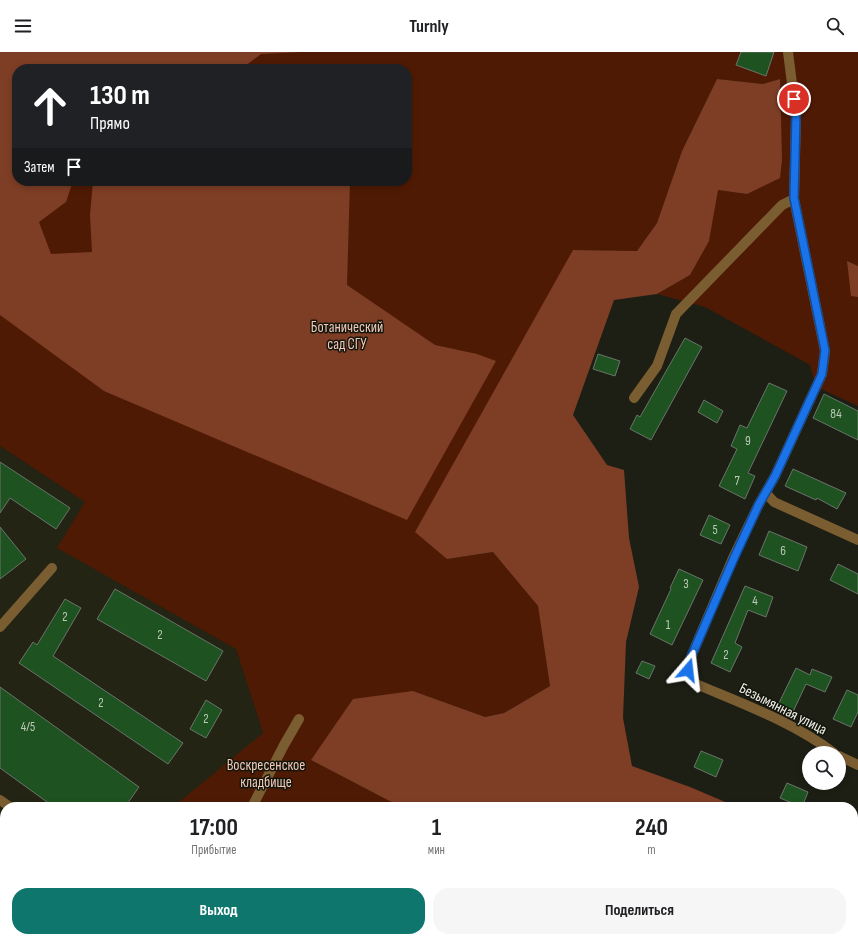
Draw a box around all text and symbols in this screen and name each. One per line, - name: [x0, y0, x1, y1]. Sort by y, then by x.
- icon: menu: [12, 15, 34, 37]
- icon: search: [824, 15, 846, 37]
- text: Turnly: [409, 16, 449, 37]
- text: 130 m: [90, 79, 150, 112]
- icon: ahead: [24, 80, 76, 132]
- pin: [777, 82, 811, 116]
- icon: arrive: [783, 88, 805, 110]
- text: Прямо: [90, 113, 130, 134]
- icon: arrive: [63, 156, 85, 178]
- text: Затем: [24, 158, 55, 177]
- park label: Ботанический сад СГУ: [311, 318, 383, 354]
- house number: 84: [830, 406, 842, 422]
- house number: 9: [745, 433, 751, 449]
- house number: 7: [734, 473, 740, 489]
- house number: 5: [712, 522, 718, 538]
- house number: 6: [780, 543, 786, 559]
- house number: 3: [683, 576, 689, 592]
- house number: 4: [752, 593, 758, 609]
- house number: 2: [62, 609, 68, 625]
- house number: 1: [666, 617, 671, 633]
- house number: 2: [157, 627, 163, 643]
- house number: 2: [723, 647, 729, 663]
- position arrow: [667, 649, 709, 691]
- street label: Безымянная улица: [736, 679, 830, 739]
- house number: 2: [98, 695, 104, 711]
- house number: 2: [203, 711, 209, 727]
- house number: 4/5: [21, 719, 35, 735]
- map controls: [802, 746, 846, 790]
- button: search: [802, 746, 846, 790]
- park label: Воскресенское кладбище: [227, 756, 305, 792]
- text: 17:00: [190, 813, 238, 842]
- text: 1: [432, 813, 441, 842]
- text: 240: [635, 813, 668, 842]
- text: Прибытие: [191, 842, 236, 858]
- text: мин: [428, 842, 445, 858]
- text: m: [647, 842, 656, 858]
- button: Выход: [12, 888, 425, 934]
- button: Поделиться: [433, 888, 846, 934]

